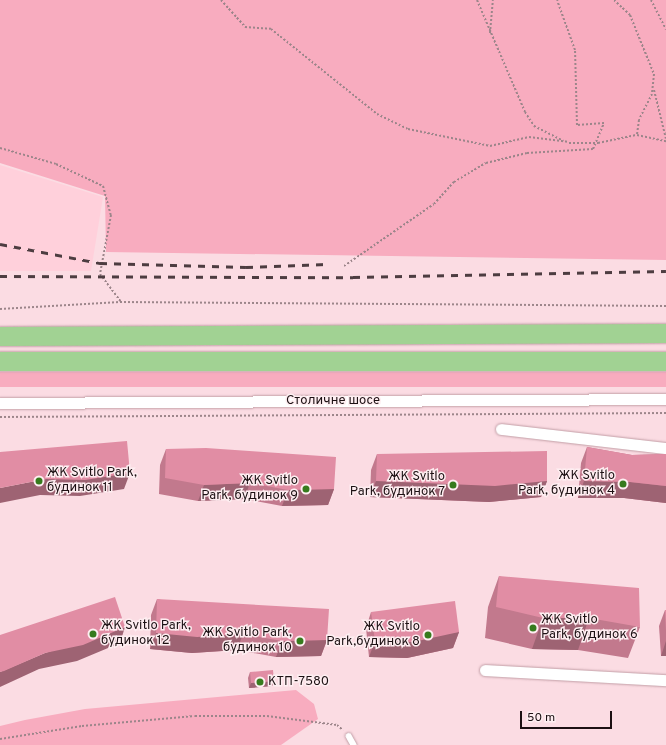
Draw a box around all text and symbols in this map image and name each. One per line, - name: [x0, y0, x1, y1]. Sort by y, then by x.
- street label: Столичне шосе: [286, 393, 380, 409]
- place label: ЖК Svitlo Park, будинок 11: [47, 466, 137, 497]
- place label: ЖК Svitlo Park, будинок 4: [518, 469, 615, 500]
- place label: ЖК Svitlo Park, будинок 7: [349, 470, 445, 501]
- place label: ЖК Svitlo Park, будинок 9: [201, 474, 298, 505]
- marker: ЖК Svitlo Park, будинок 11: [34, 476, 44, 486]
- marker: ЖК Svitlo Park, будинок 4: [618, 479, 628, 489]
- marker: ЖК Svitlo Park, будинок 7: [448, 480, 458, 490]
- marker: ЖК Svitlo Park, будинок 9: [301, 484, 311, 494]
- place label: ЖК Svitlo Park, будинок 6: [541, 613, 638, 644]
- place label: ЖК Svitlo Park, будинок 12: [101, 619, 191, 650]
- place label: ЖК Svitlo Park,будинок 8: [326, 620, 420, 651]
- marker: ЖК Svitlo Park, будинок 6: [528, 623, 538, 633]
- place label: ЖК Svitlo Park, будинок 10: [202, 626, 292, 657]
- marker: ЖК Svitlo Park, будинок 12: [88, 629, 98, 639]
- marker: ЖК Svitlo Park,будинок 8: [423, 630, 433, 640]
- marker: ЖК Svitlo Park, будинок 10: [295, 636, 305, 646]
- place label: КТП-7580: [268, 674, 329, 690]
- marker: КТП-7580: [255, 677, 265, 687]
- scale bar: [522, 703, 614, 729]
- text: 50 m: [527, 710, 555, 726]

